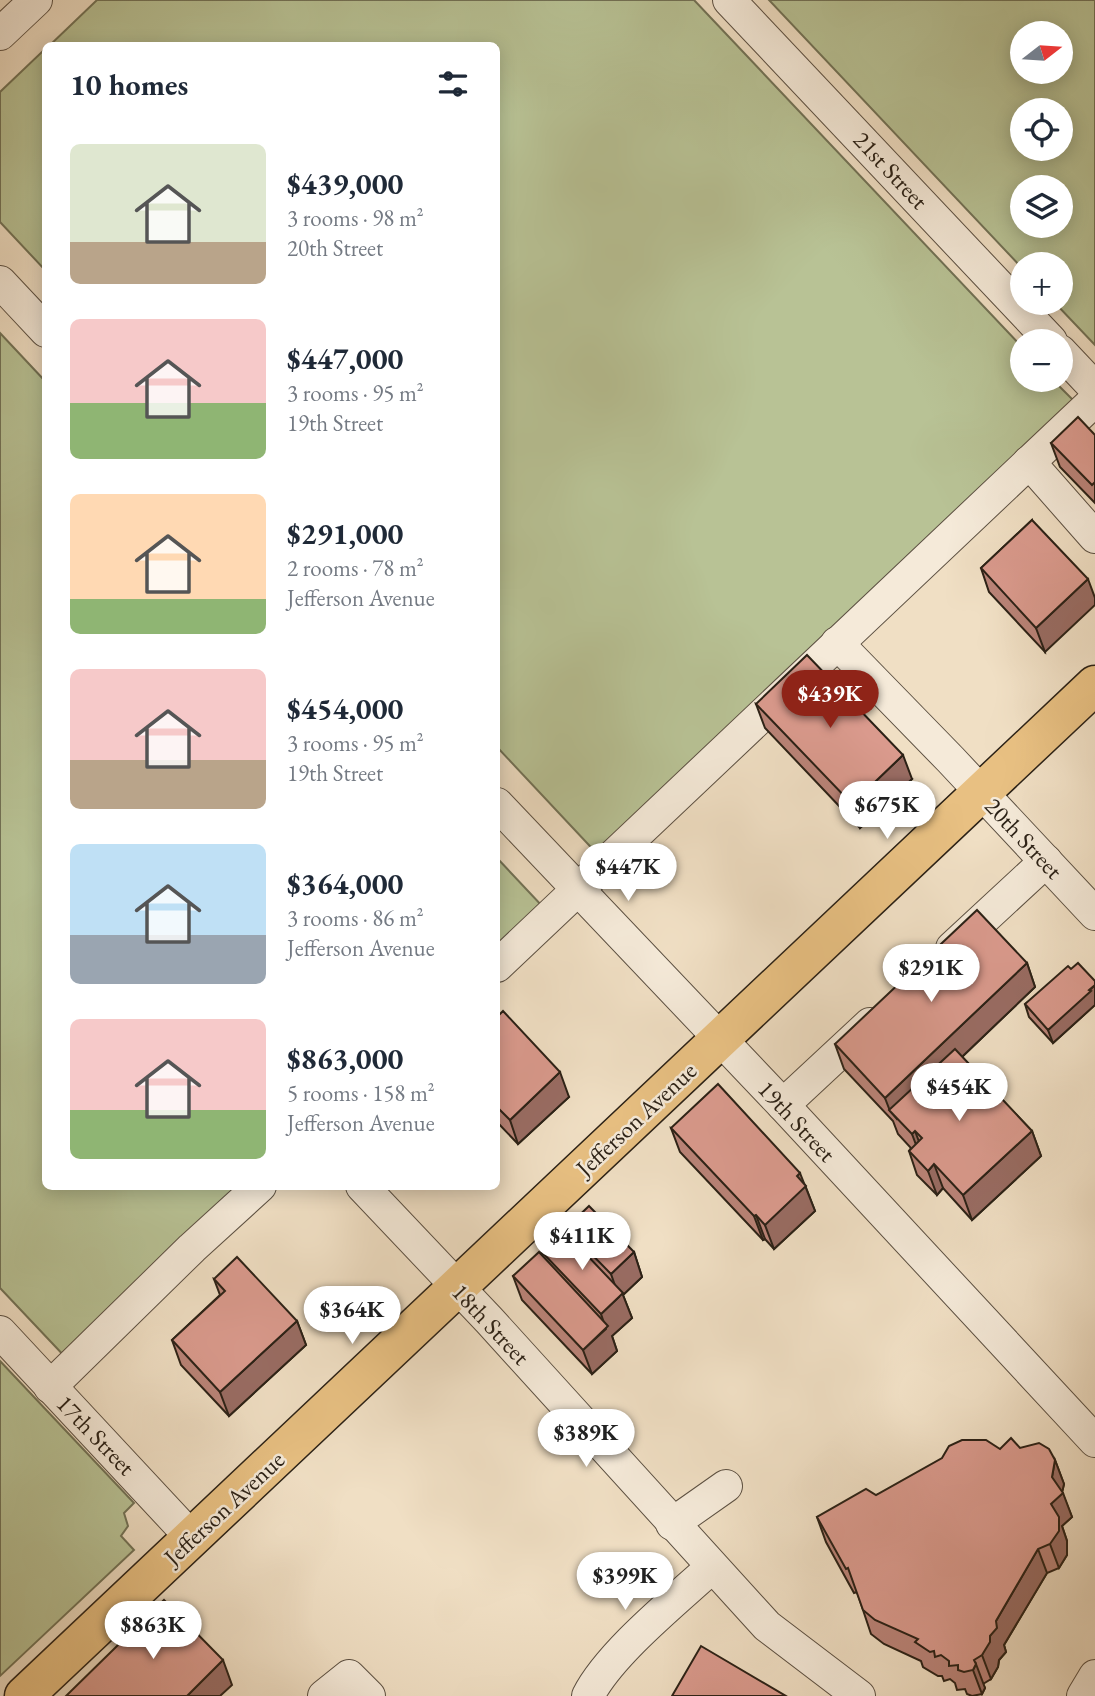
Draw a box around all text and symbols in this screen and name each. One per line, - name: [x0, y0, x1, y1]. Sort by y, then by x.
- north arrow: [1010, 21, 1073, 84]
- map controls: [1010, 21, 1073, 392]
- text: 10 homes: [70, 65, 188, 104]
- icon: filters: [434, 65, 472, 103]
- button: locate: [1010, 98, 1073, 161]
- street label: 21st Street: [847, 124, 935, 216]
- text: $439,000: [287, 164, 403, 203]
- icon: home: [126, 172, 210, 256]
- button: layers: [1010, 175, 1073, 238]
- text: 3 rooms · 98 m²: [287, 203, 424, 233]
- text: 20th Street: [287, 233, 383, 263]
- button: +: [1010, 252, 1073, 315]
- button: −: [1010, 329, 1073, 392]
- text: $447,000: [287, 339, 403, 378]
- icon: home: [126, 347, 210, 431]
- text: 3 rooms · 95 m²: [287, 378, 424, 408]
- text: 19th Street: [287, 408, 383, 438]
- text: $291,000: [287, 514, 403, 553]
- icon: home: [126, 522, 210, 606]
- text: 2 rooms · 78 m²: [287, 553, 424, 583]
- text: Jefferson Avenue: [287, 583, 435, 613]
- pin: $439K: [781, 670, 879, 730]
- text: $439K: [798, 678, 862, 708]
- text: $454,000: [287, 689, 403, 728]
- icon: home: [126, 697, 210, 781]
- text: 3 rooms · 95 m²: [287, 728, 424, 758]
- text: 19th Street: [287, 758, 383, 788]
- pin: $675K: [838, 782, 936, 841]
- text: $675K: [855, 789, 919, 819]
- street label: 20th Street: [978, 791, 1070, 886]
- pin: $447K: [579, 844, 677, 903]
- text: $447K: [596, 851, 660, 881]
- text: $364,000: [287, 864, 403, 903]
- icon: home: [126, 872, 210, 956]
- text: 3 rooms · 86 m²: [287, 903, 424, 933]
- text: Jefferson Avenue: [287, 933, 435, 963]
- pin: $291K: [882, 944, 980, 1004]
- text: $291K: [899, 952, 963, 982]
- text: $863,000: [287, 1039, 403, 1078]
- icon: home: [126, 1047, 210, 1131]
- street label: Jefferson Avenue: [568, 1055, 703, 1184]
- pin: $454K: [910, 1064, 1008, 1123]
- text: $454K: [927, 1071, 991, 1101]
- street label: 19th Street: [751, 1074, 843, 1169]
- text: 5 rooms · 158 m²: [287, 1078, 435, 1108]
- text: Jefferson Avenue: [287, 1108, 435, 1138]
- pin: $411K: [533, 1212, 631, 1272]
- text: $411K: [550, 1220, 614, 1250]
- street label: 18th Street: [445, 1277, 537, 1372]
- pin: $364K: [303, 1286, 401, 1346]
- text: $364K: [320, 1294, 384, 1324]
- street label: 17th Street: [50, 1388, 142, 1482]
- pin: $389K: [537, 1410, 635, 1469]
- text: $389K: [554, 1417, 618, 1447]
- street label: Jefferson Avenue: [156, 1444, 291, 1573]
- pin: $399K: [576, 1552, 674, 1612]
- text: $399K: [593, 1560, 657, 1590]
- pin: $863K: [104, 1602, 202, 1661]
- text: $863K: [121, 1609, 185, 1639]

